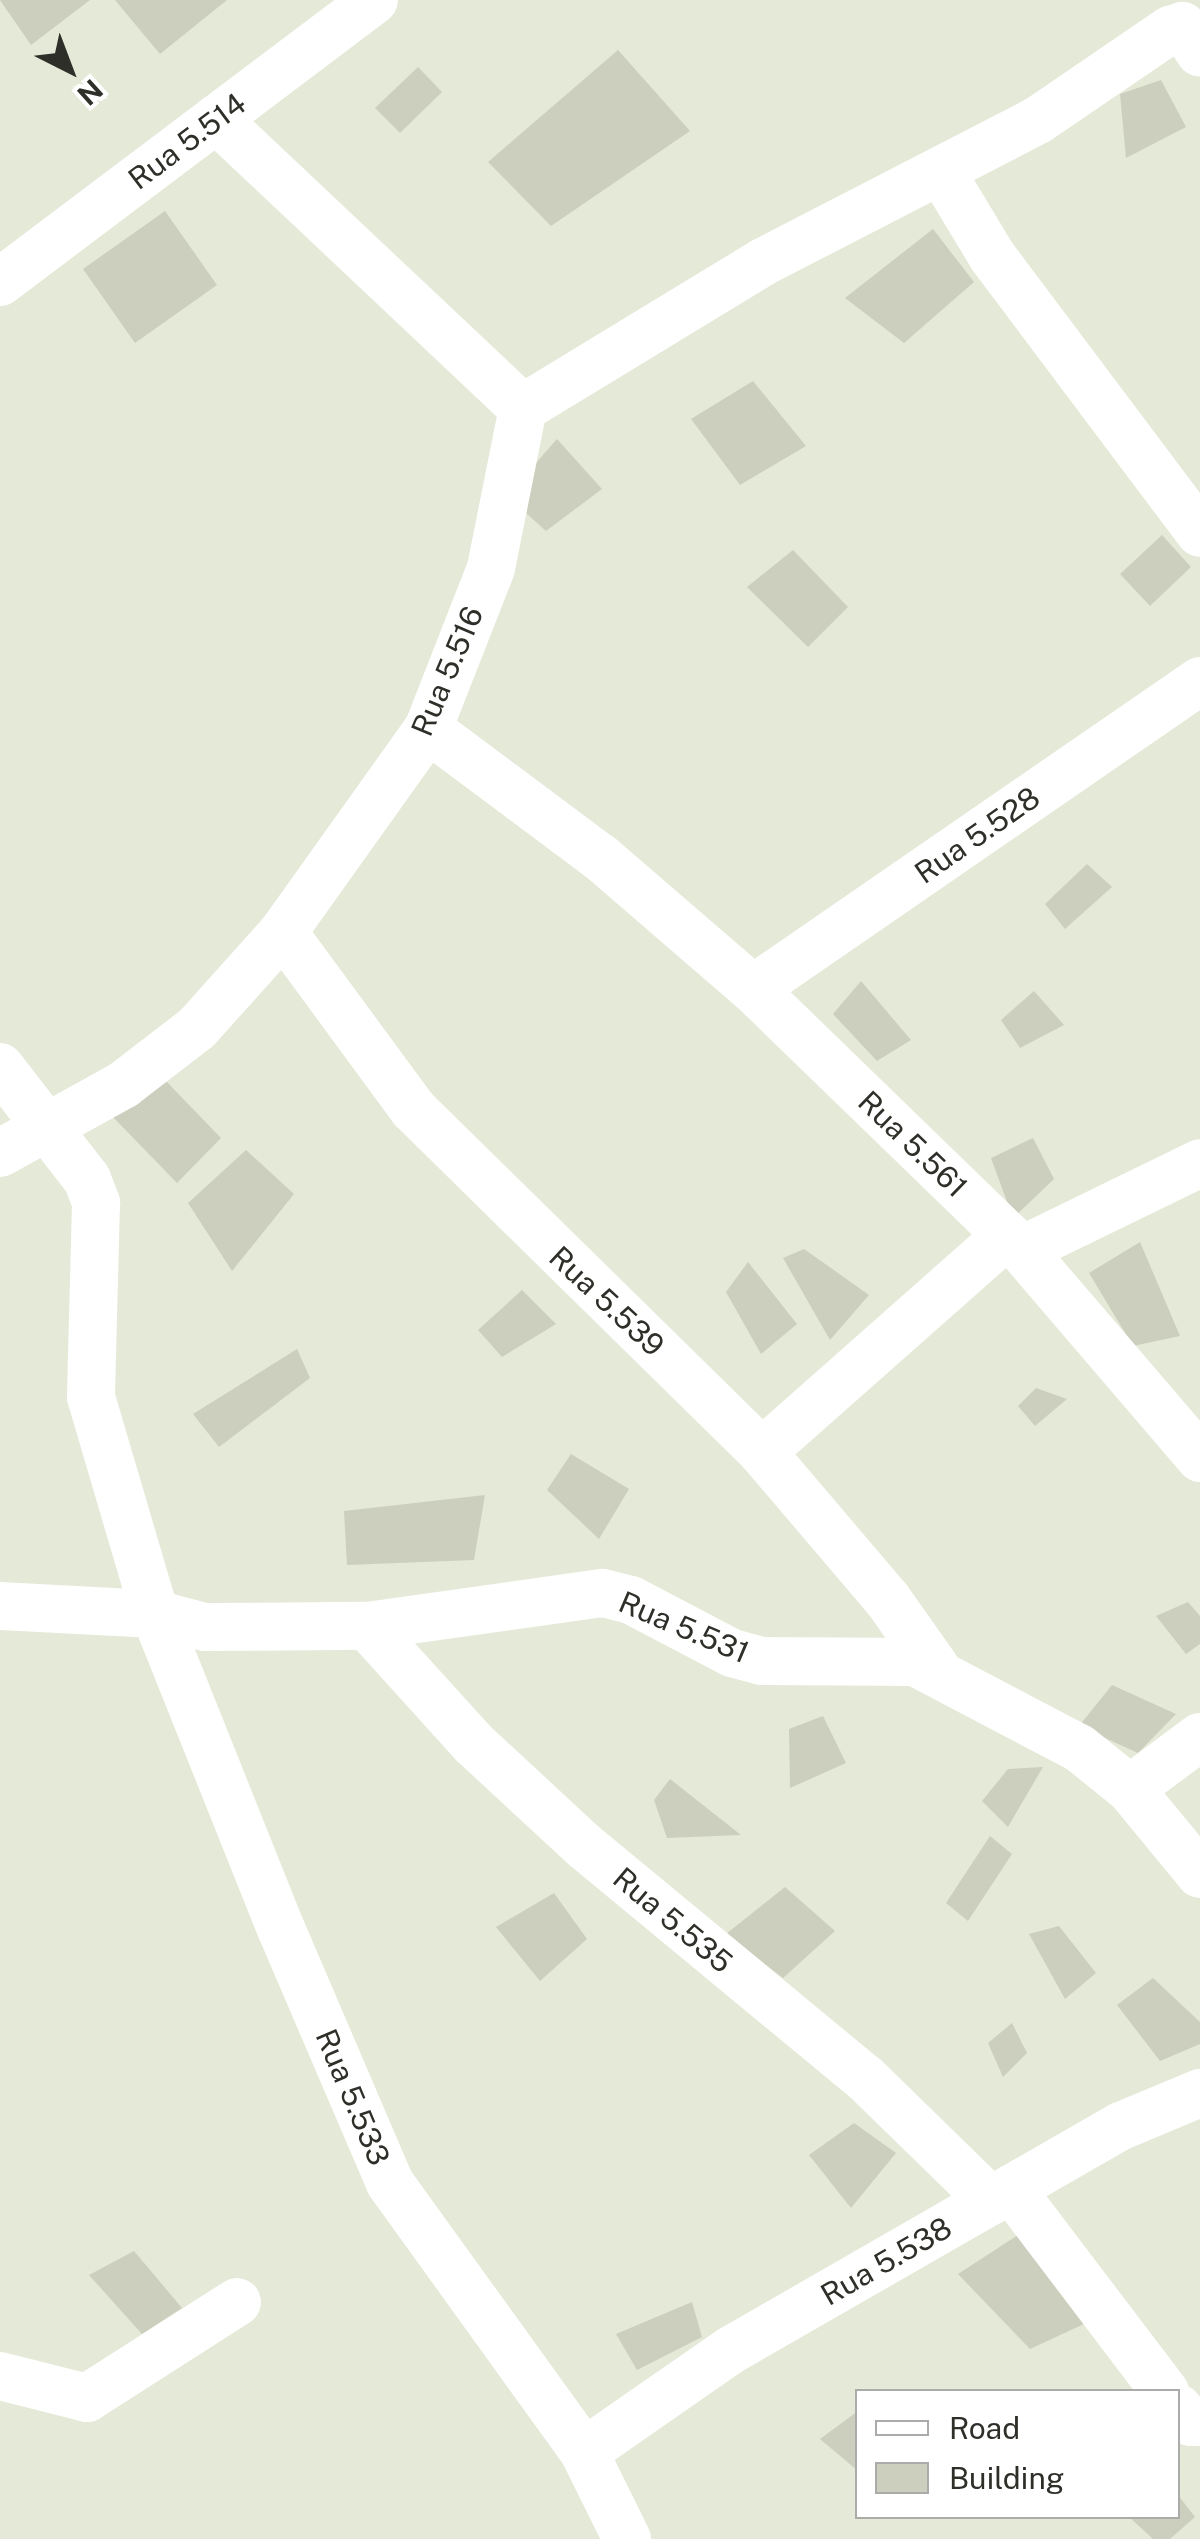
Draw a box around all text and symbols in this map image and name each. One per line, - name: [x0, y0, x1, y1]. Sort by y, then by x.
- north arrow: [20, 20, 120, 120]
- text: N: [71, 73, 110, 112]
- street label: Rua 5.514: [121, 85, 253, 197]
- street label: Rua 5.516: [404, 601, 490, 741]
- street label: Rua 5.528: [908, 779, 1046, 891]
- street label: Rua 5.561: [851, 1083, 975, 1205]
- street label: Rua 5.539: [542, 1239, 672, 1363]
- street label: Rua 5.531: [614, 1584, 754, 1670]
- street label: Rua 5.535: [606, 1860, 740, 1980]
- street label: Rua 5.533: [308, 2024, 398, 2170]
- street label: Rua 5.538: [814, 2209, 958, 2313]
- legend: [855, 2389, 1180, 2519]
- text: Road: [949, 2410, 1020, 2446]
- text: Building: [949, 2460, 1064, 2496]

